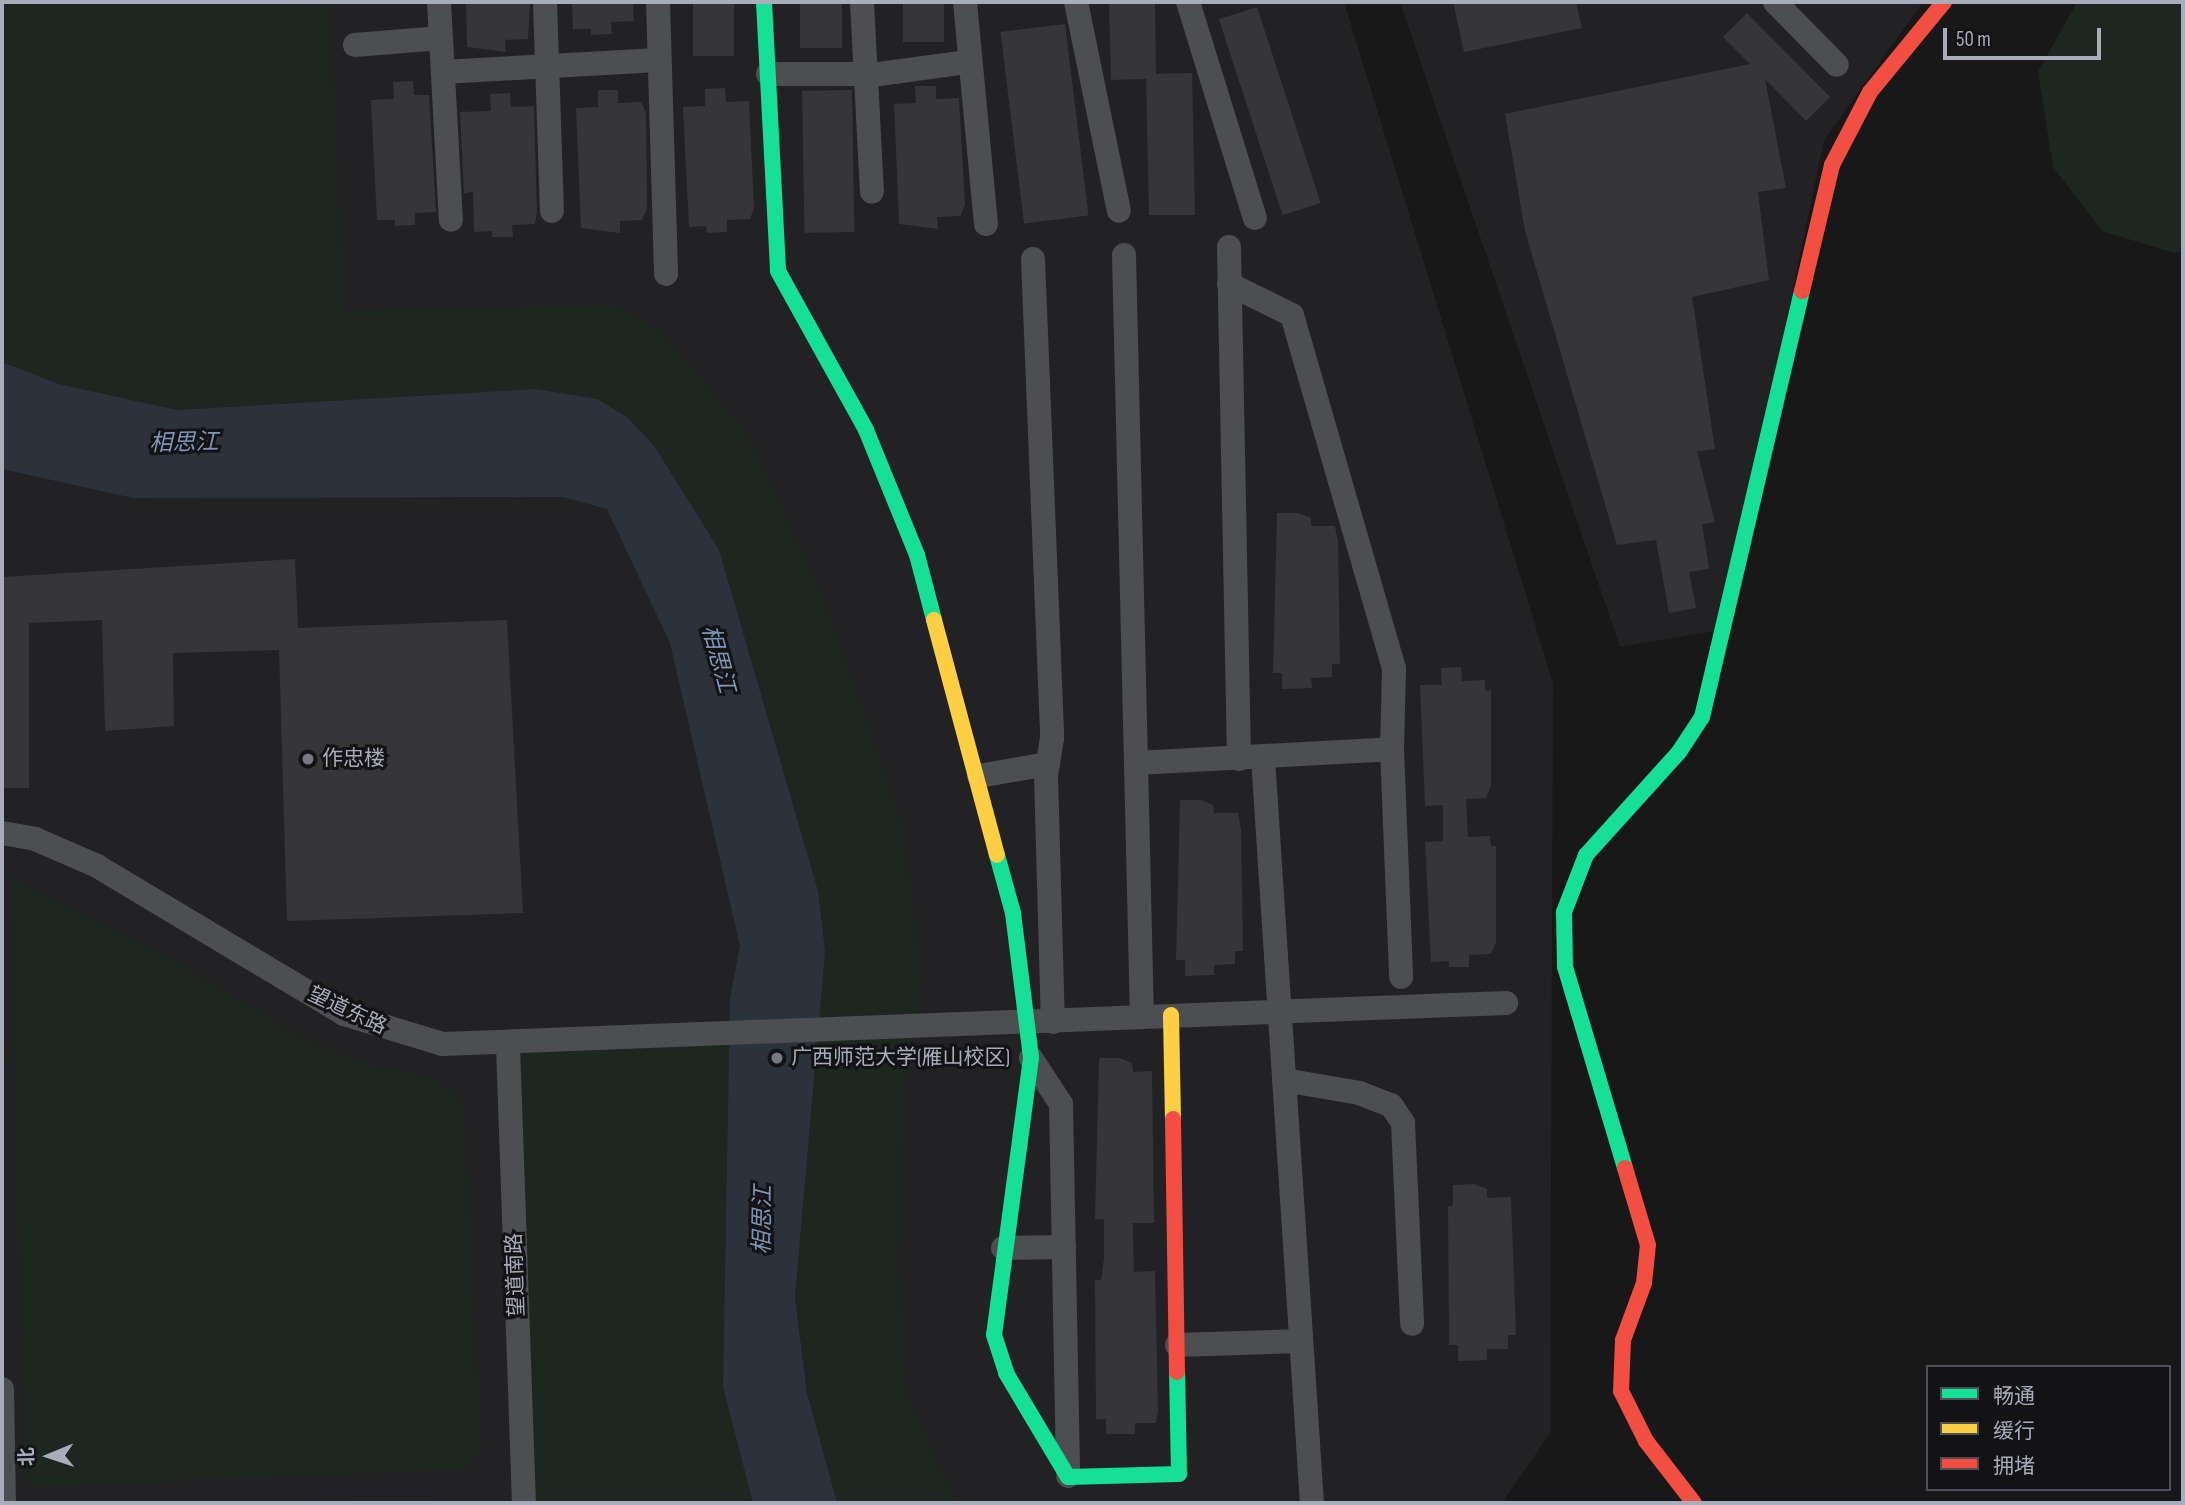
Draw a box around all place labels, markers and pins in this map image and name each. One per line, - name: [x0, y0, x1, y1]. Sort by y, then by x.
- place label: 作忠楼: [322, 746, 385, 772]
- marker: 作忠楼: [300, 751, 316, 767]
- place label: 广西师范大学(雁山校区): [791, 1045, 1010, 1071]
- marker: 广西师范大学(雁山校区): [769, 1050, 785, 1066]

